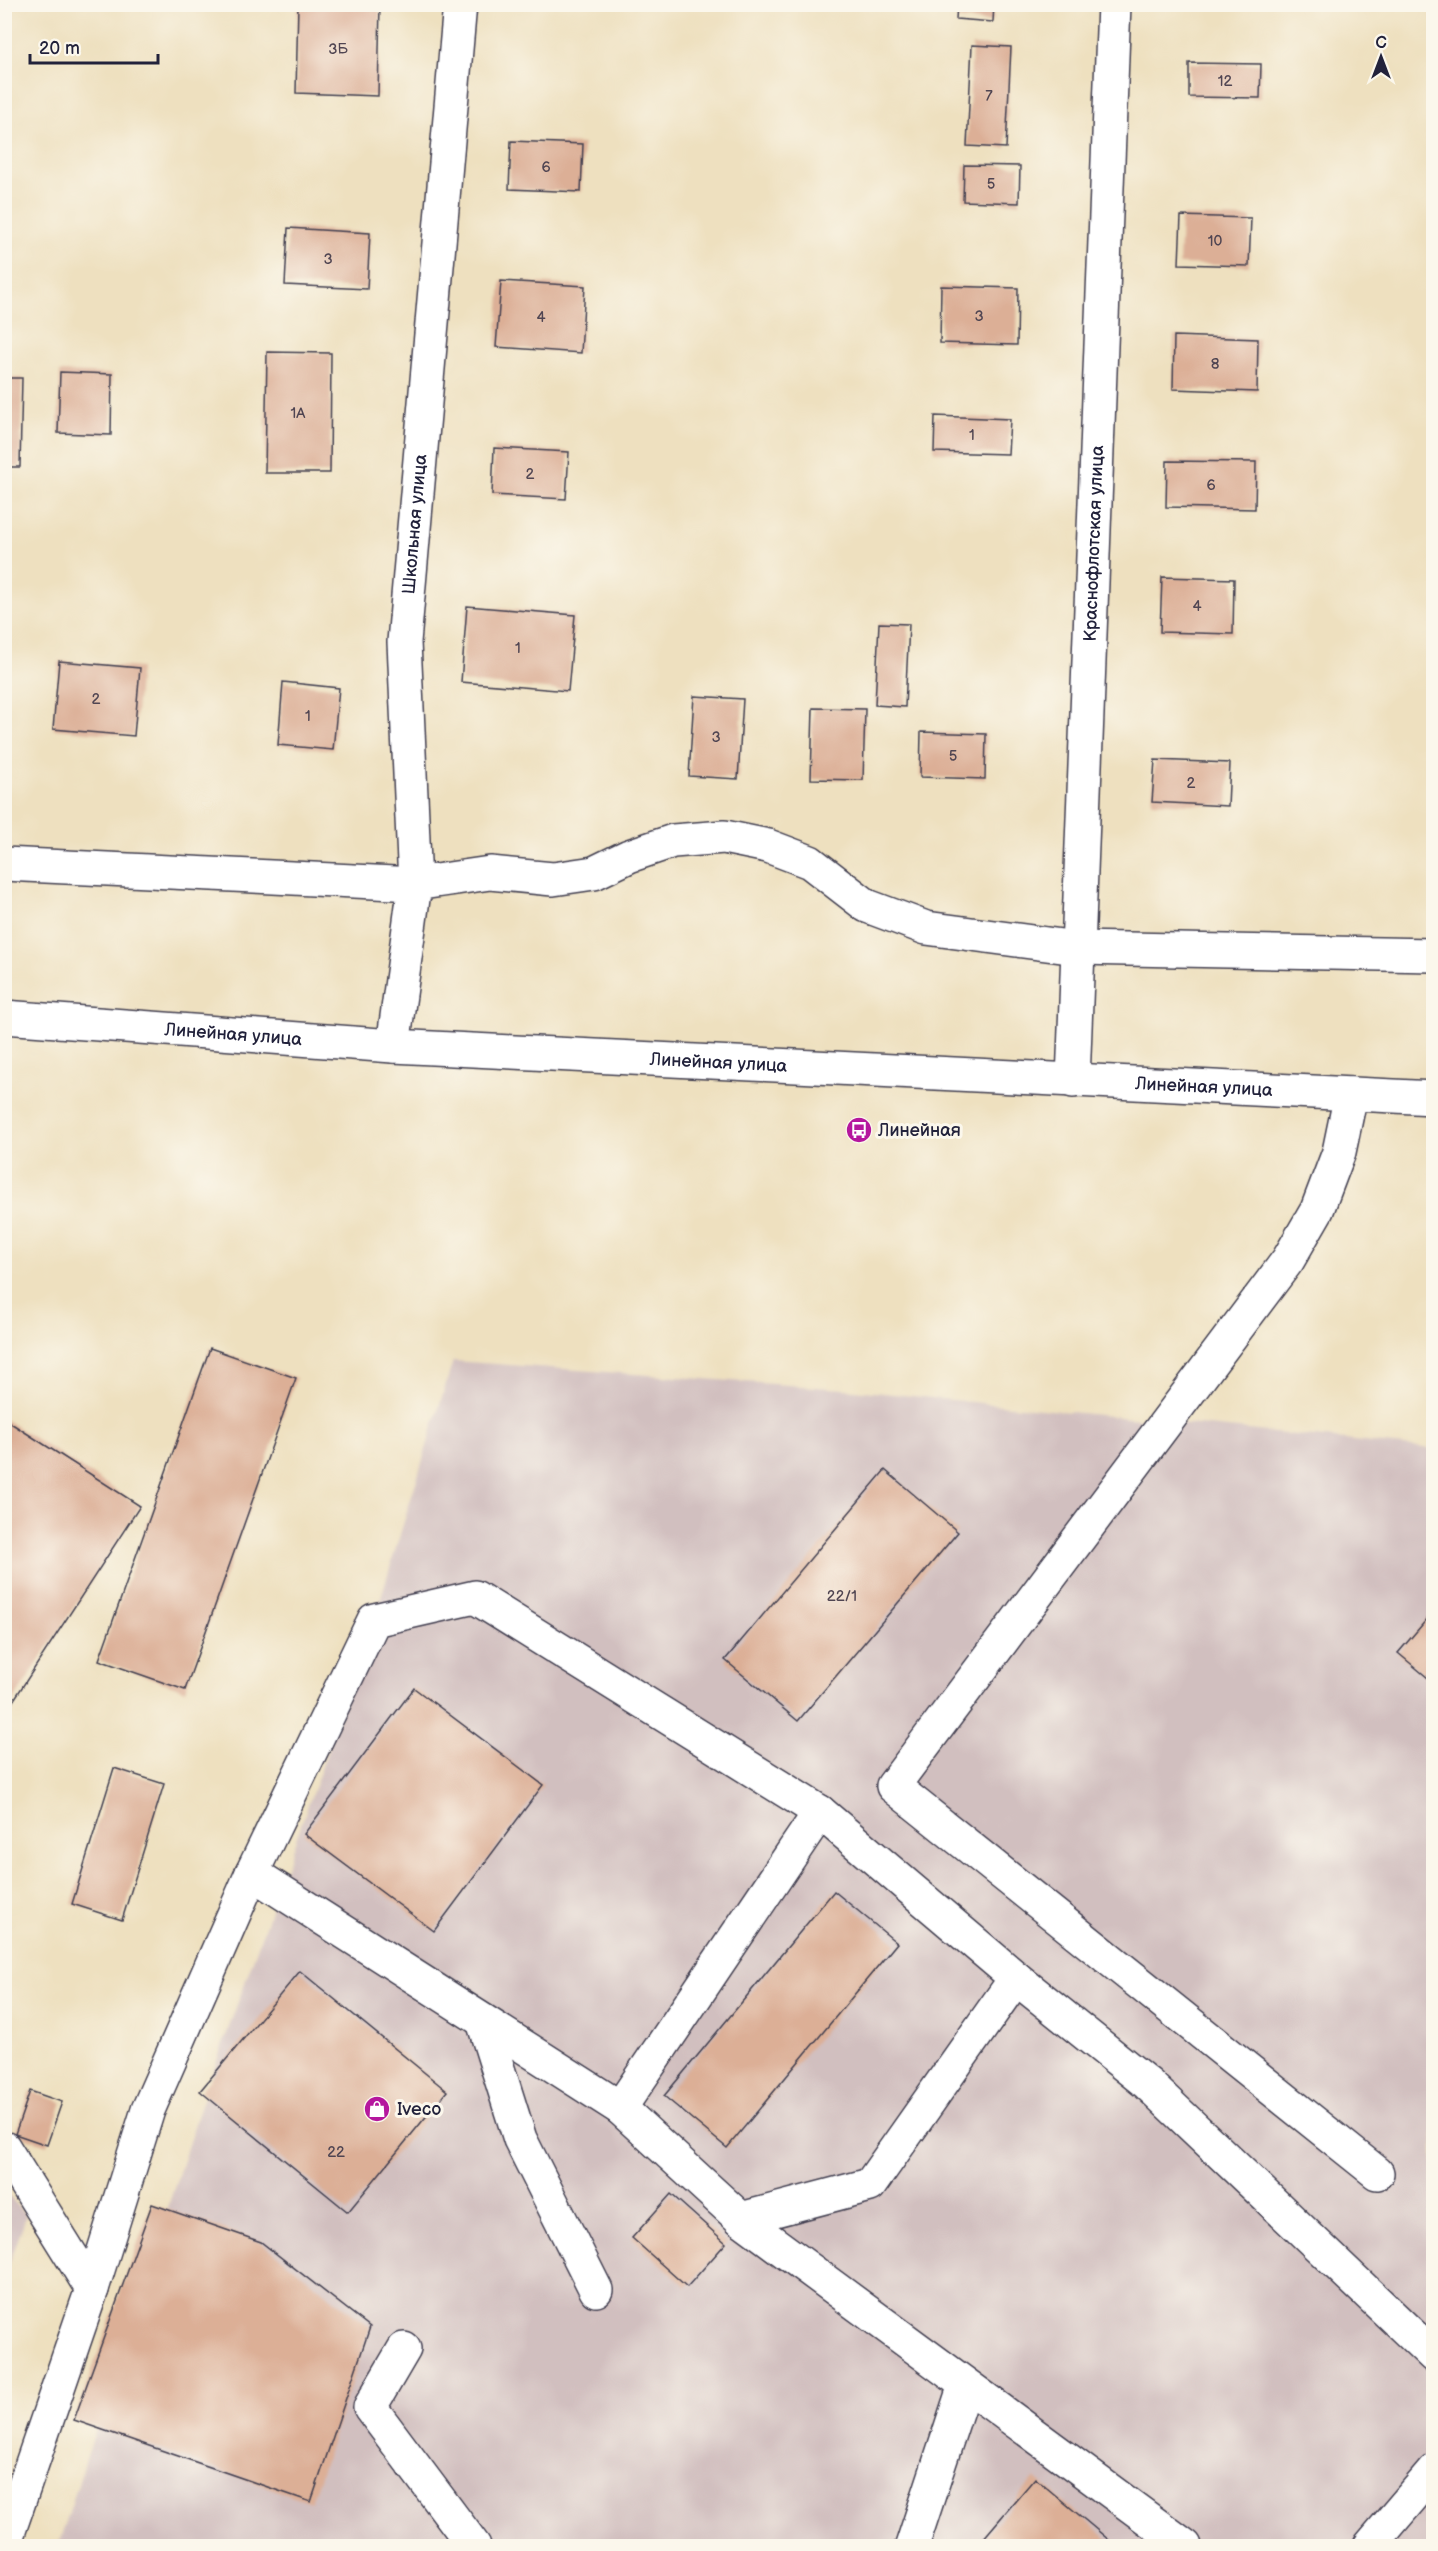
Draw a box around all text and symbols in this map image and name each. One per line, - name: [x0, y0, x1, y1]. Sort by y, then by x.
- scale bar: [30, 27, 158, 65]
- north arrow: [1351, 27, 1411, 87]
- text: С: [1375, 34, 1387, 53]
- text: 20 m: [39, 38, 80, 59]
- house number: 3Б: [328, 40, 348, 59]
- house number: 12: [1218, 72, 1232, 91]
- house number: 7: [985, 87, 993, 106]
- house number: 6: [541, 158, 551, 177]
- house number: 5: [987, 175, 995, 194]
- house number: 10: [1208, 232, 1222, 251]
- house number: 3: [323, 250, 333, 269]
- house number: 3: [974, 307, 984, 326]
- house number: 4: [536, 308, 546, 327]
- house number: 8: [1211, 355, 1220, 374]
- house number: 1А: [291, 404, 306, 423]
- house number: 1: [969, 426, 975, 445]
- street label: Краснофлотская улица: [1079, 444, 1108, 642]
- street label: Школьная улица: [398, 453, 431, 595]
- house number: 2: [526, 465, 535, 484]
- house number: 6: [1206, 476, 1216, 495]
- house number: 4: [1192, 597, 1202, 616]
- house number: 1: [515, 639, 521, 658]
- house number: 2: [92, 690, 101, 709]
- house number: 1: [305, 707, 311, 726]
- house number: 3: [711, 728, 721, 747]
- house number: 5: [949, 747, 957, 766]
- house number: 2: [1187, 774, 1196, 793]
- street label: Линейная улица: [163, 1018, 303, 1050]
- street label: Линейная улица: [648, 1048, 788, 1076]
- street label: Линейная улица: [1134, 1073, 1273, 1100]
- bus stop icon: Линейная: [844, 1115, 874, 1145]
- place label: Линейная: [877, 1120, 961, 1141]
- house number: 22/1: [827, 1587, 857, 1606]
- shop icon: Iveco: [362, 2094, 392, 2124]
- place label: Iveco: [397, 2099, 442, 2120]
- house number: 22: [327, 2143, 345, 2162]

